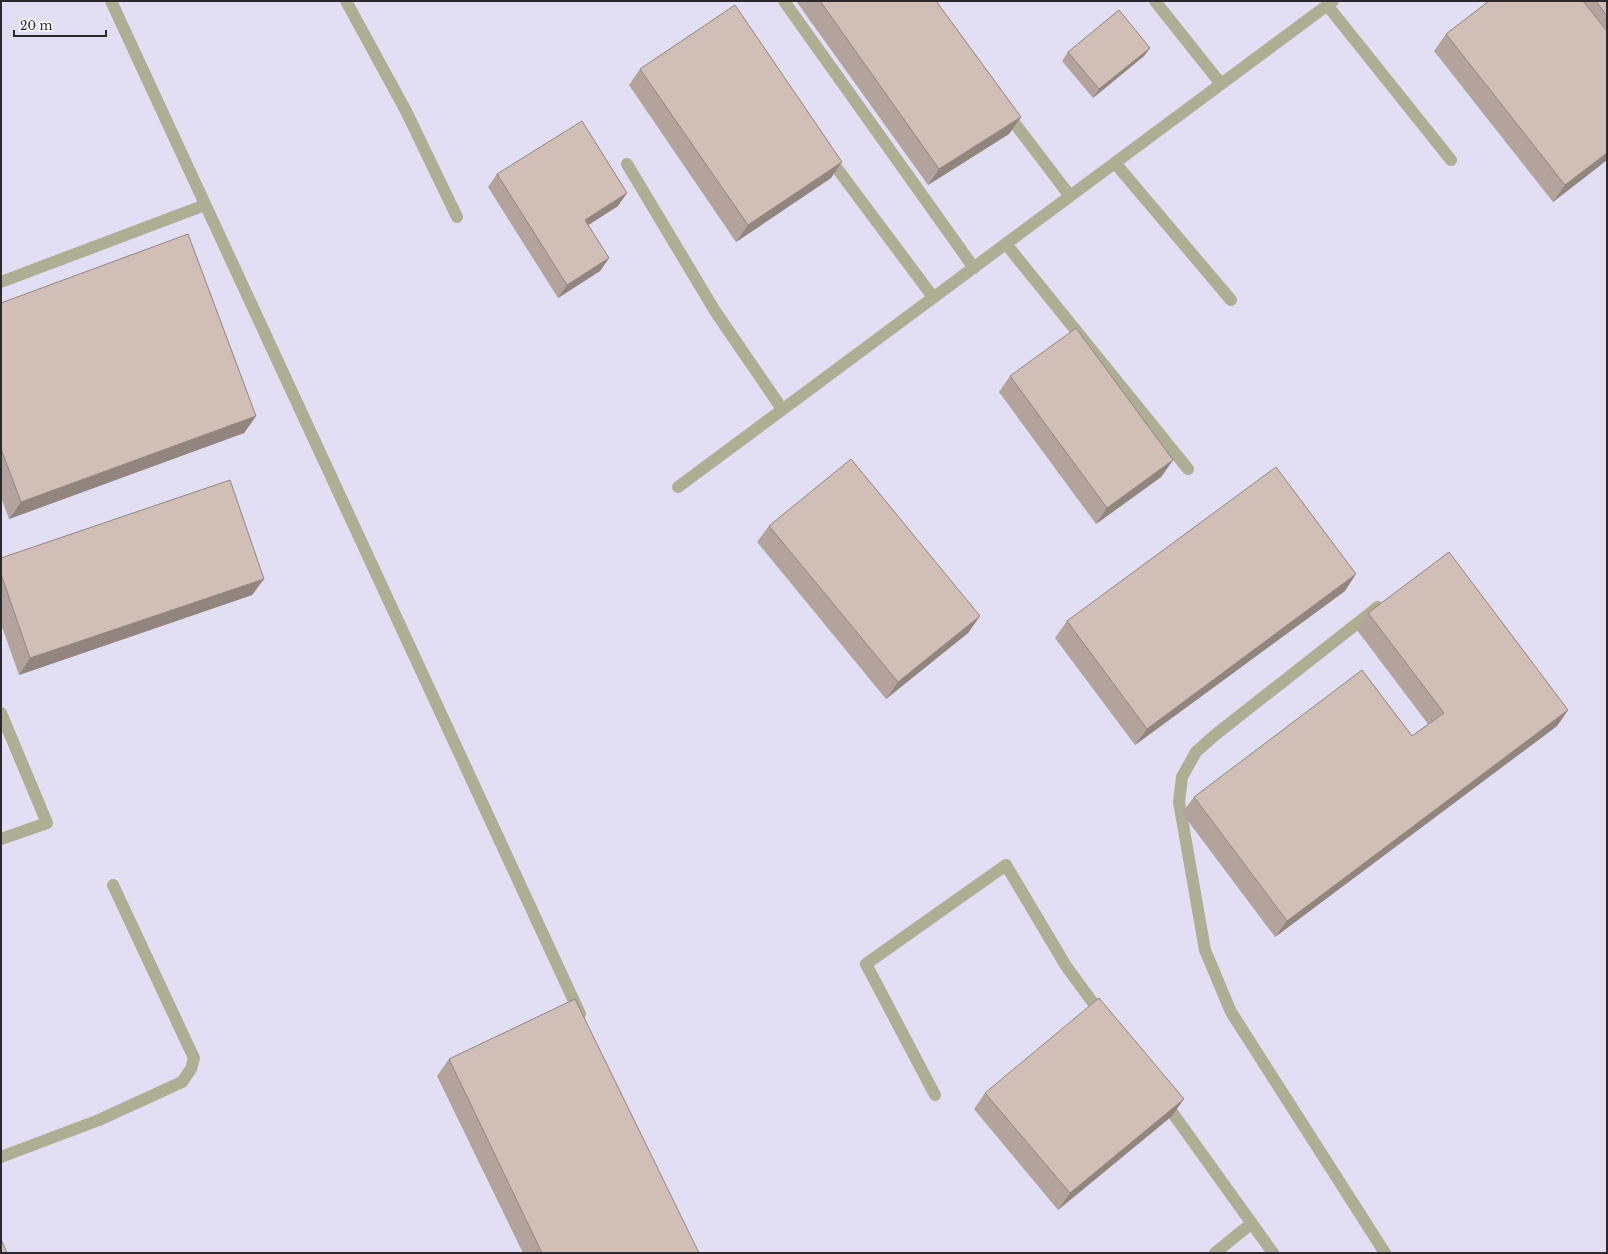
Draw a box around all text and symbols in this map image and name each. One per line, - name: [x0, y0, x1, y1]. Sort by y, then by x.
- scale bar: [14, 12, 106, 38]
- text: 20 m: [20, 18, 52, 33]

